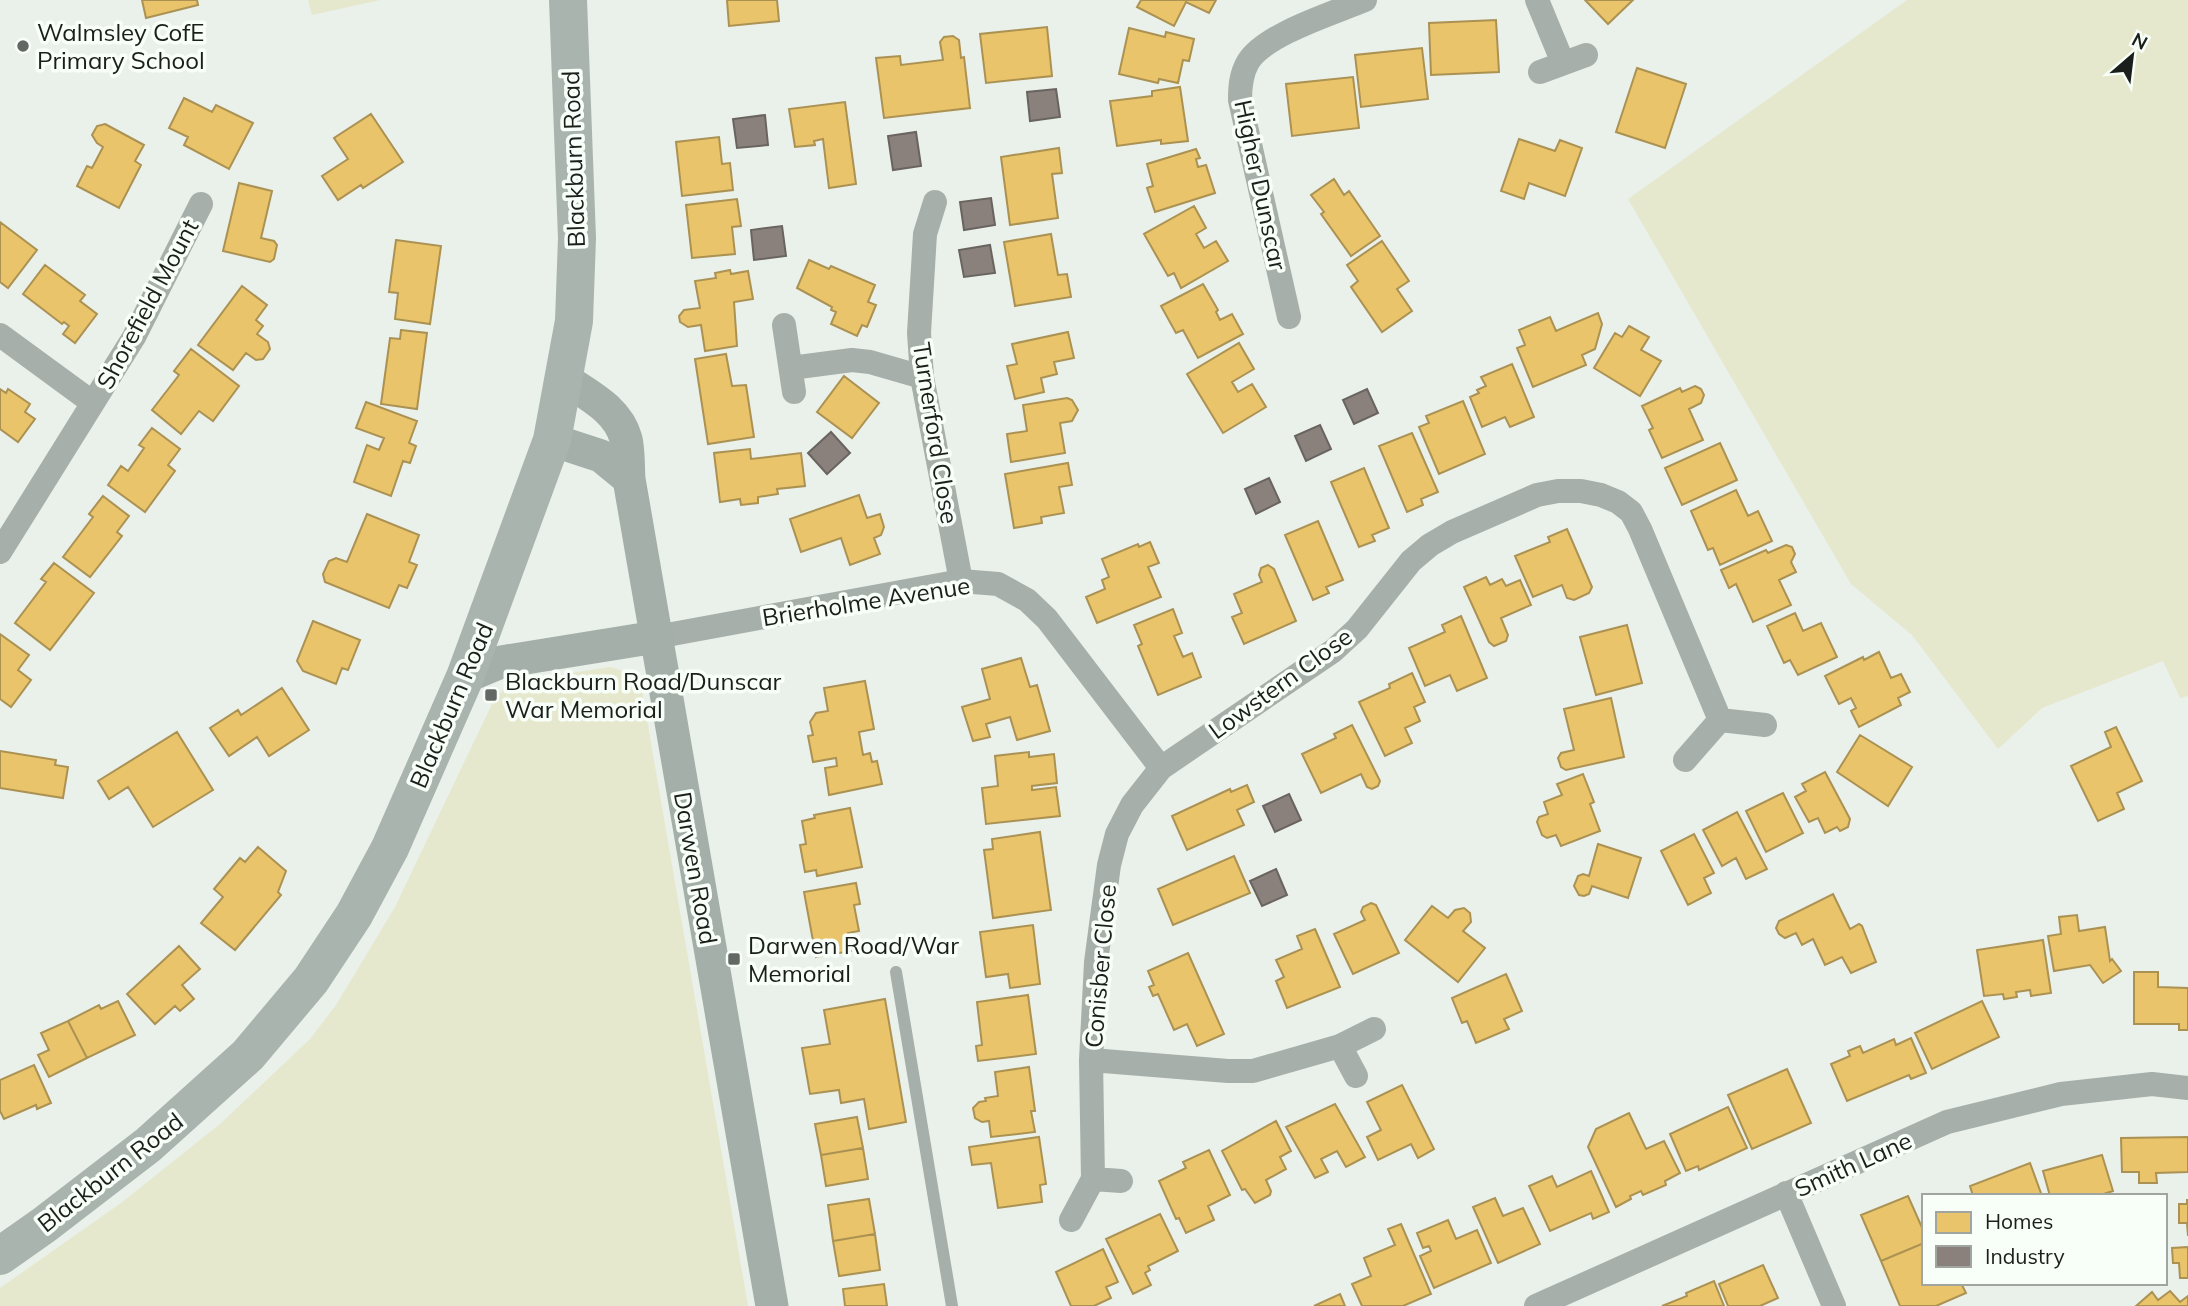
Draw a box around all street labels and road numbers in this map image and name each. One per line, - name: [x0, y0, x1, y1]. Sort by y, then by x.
- street label: Blackburn Road: [555, 70, 591, 248]
- street label: Higher Dunscar: [1228, 97, 1294, 273]
- street label: Shorefield Mount: [90, 214, 204, 394]
- street label: Turnerford Close: [907, 340, 965, 526]
- street label: Brierholme Avenue: [760, 570, 972, 632]
- street label: Blackburn Road: [403, 618, 499, 792]
- street label: Lowstern Close: [1202, 621, 1358, 745]
- street label: Darwen Road: [668, 789, 724, 947]
- street label: Conisber Close: [1078, 883, 1122, 1049]
- street label: Blackburn Road: [31, 1106, 189, 1238]
- street label: Smith Lane: [1790, 1125, 1916, 1203]

